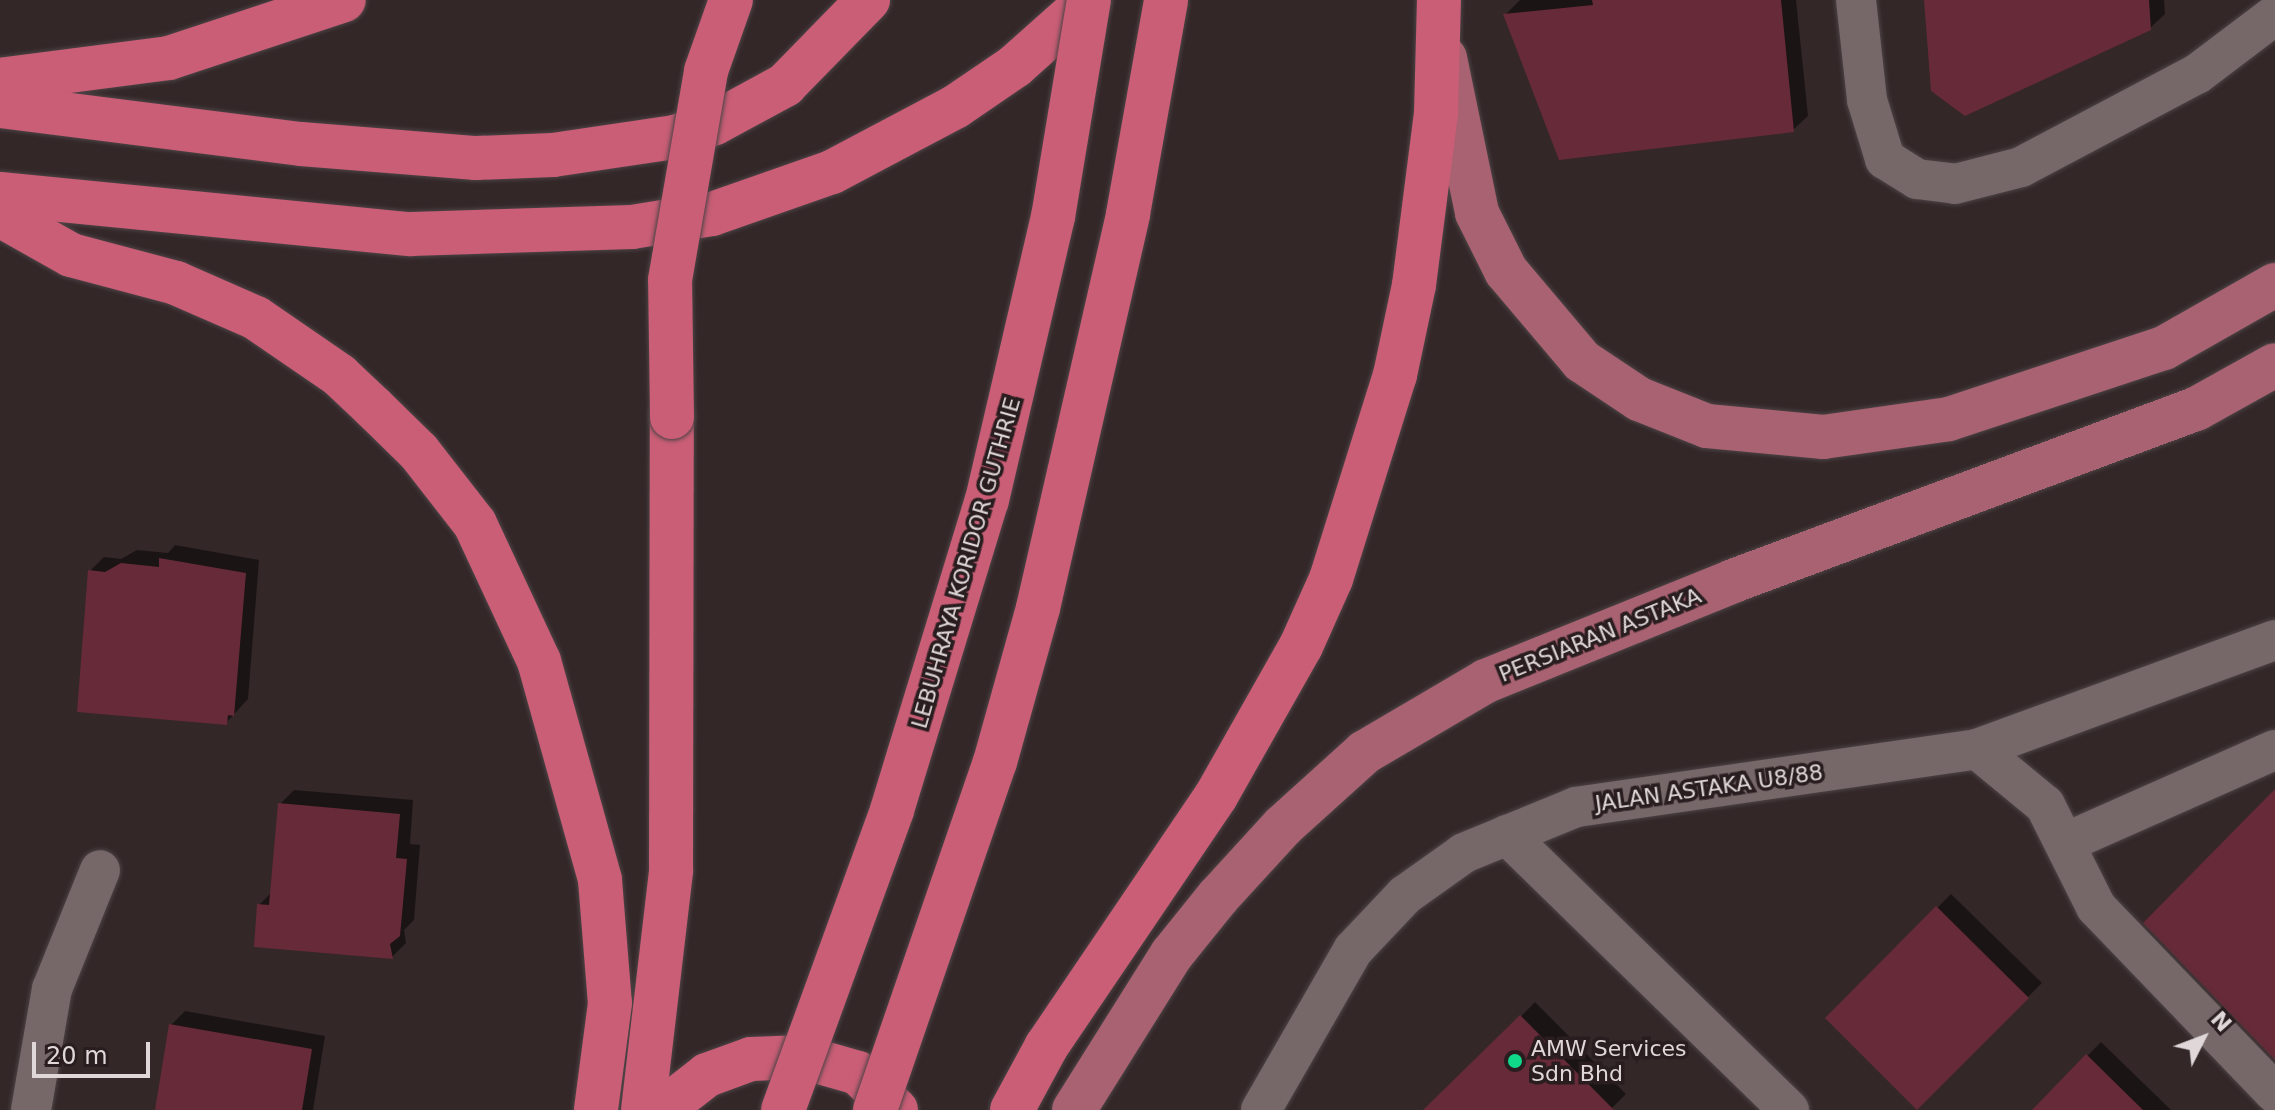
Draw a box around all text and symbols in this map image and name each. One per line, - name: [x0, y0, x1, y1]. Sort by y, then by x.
- street label: LEBUHRAYA KORIDOR GUTHRIE: [906, 394, 1026, 732]
- street label: PERSIARAN ASTAKA: [1495, 582, 1705, 688]
- street label: JALAN ASTAKA U8/88: [1593, 759, 1825, 817]
- north arrow: [2163, 998, 2243, 1078]
- text: N: [2206, 1006, 2237, 1037]
- scale bar: [36, 1026, 154, 1076]
- place label: AMW Services Sdn Bhd: [1531, 1035, 1687, 1086]
- text: 20 m: [46, 1042, 108, 1070]
- marker: AMW Services Sdn Bhd: [1506, 1052, 1524, 1070]

